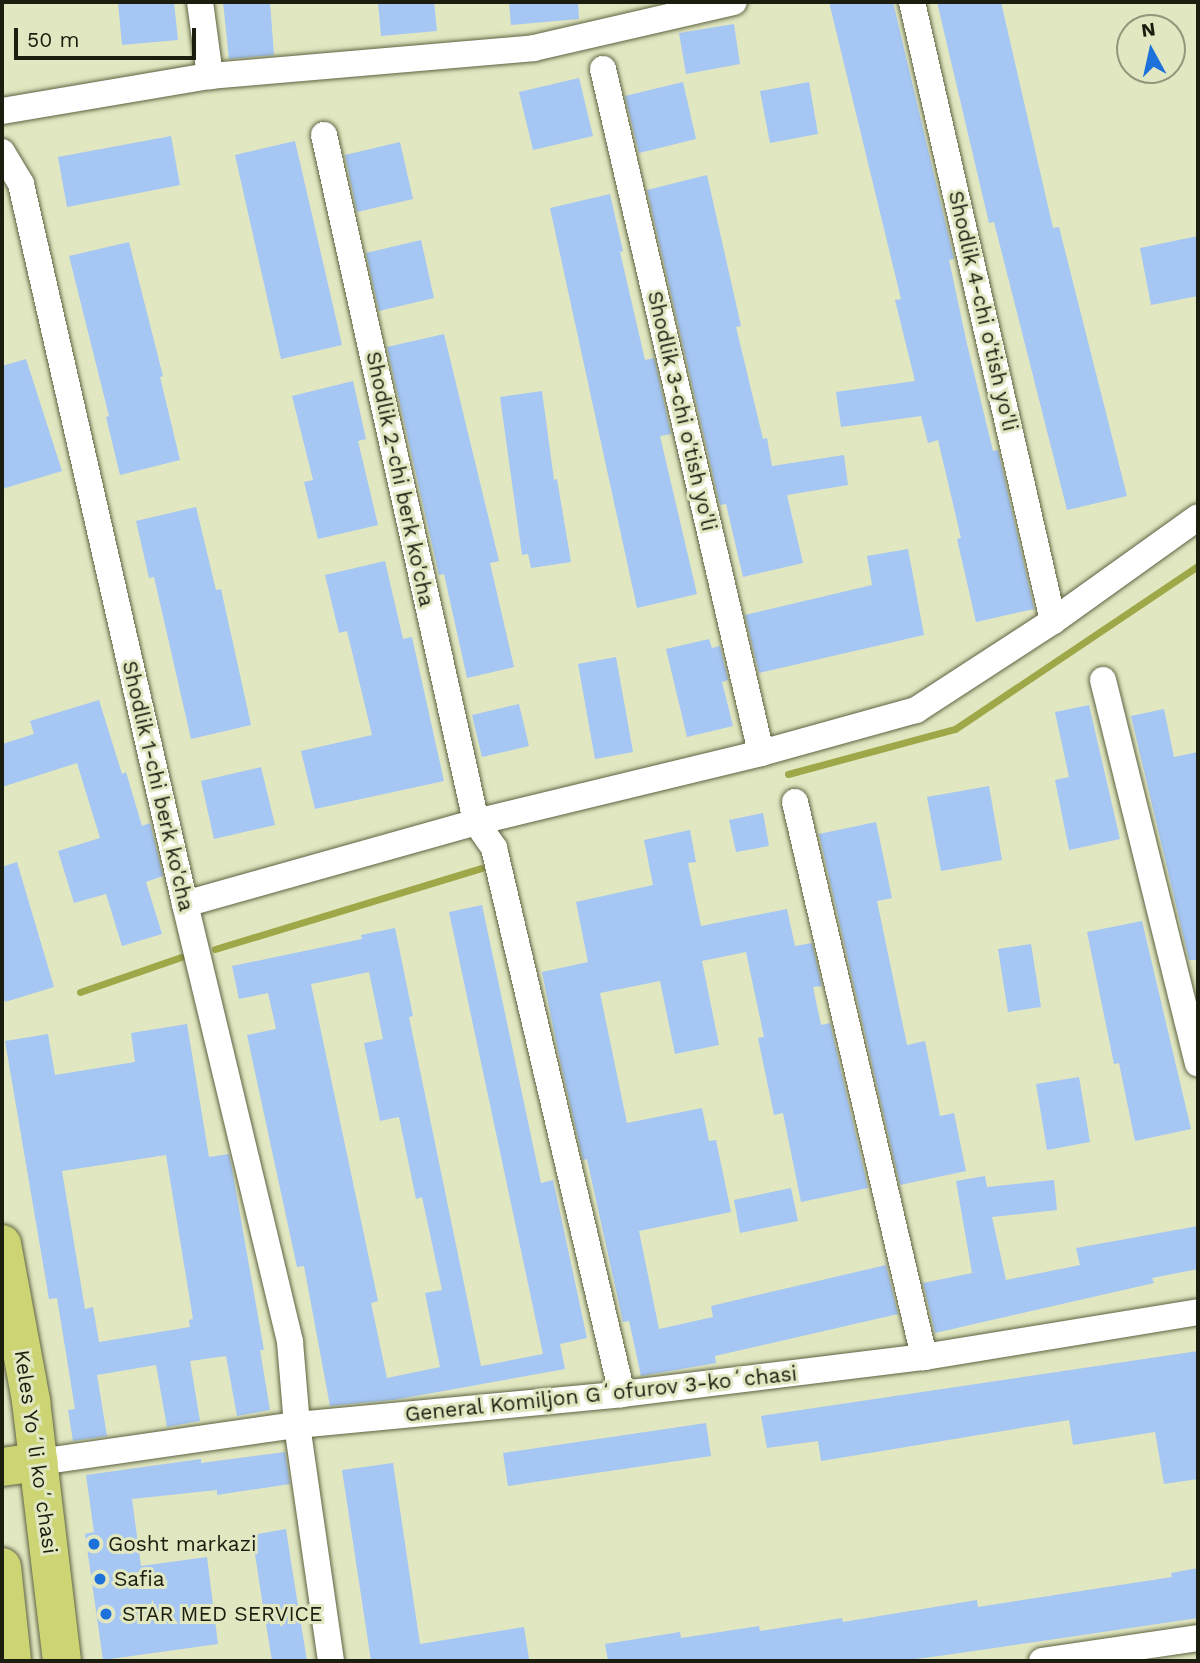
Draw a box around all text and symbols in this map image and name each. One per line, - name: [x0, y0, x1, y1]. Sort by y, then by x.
- scale bar: [18, 14, 200, 58]
- north arrow: [1116, 14, 1186, 84]
- text: N: [1140, 17, 1157, 42]
- text: 50 m: [27, 27, 79, 52]
- street label: Shodlik 4-chi o'tish yo'li: [943, 188, 1023, 434]
- street label: Shodlik 3-chi o'tish yo'li: [642, 288, 722, 534]
- street label: Shodlik 2-chi berk ko'cha: [361, 349, 439, 609]
- street label: Shodlik 1-chi berk ko'cha: [117, 658, 199, 914]
- street label: Keles Yoʻli koʻchasi: [9, 1348, 63, 1556]
- street label: General Komiljon Gʻofurov 3-koʻchasi: [403, 1361, 799, 1427]
- place label: Gosht markazi: [108, 1531, 257, 1557]
- marker: Gosht markazi: [86, 1536, 102, 1552]
- place label: Safia: [114, 1566, 165, 1592]
- marker: Safia: [92, 1571, 108, 1587]
- place label: STAR MED SERVICE: [122, 1601, 322, 1627]
- marker: STAR MED SERVICE: [96, 1604, 116, 1624]

